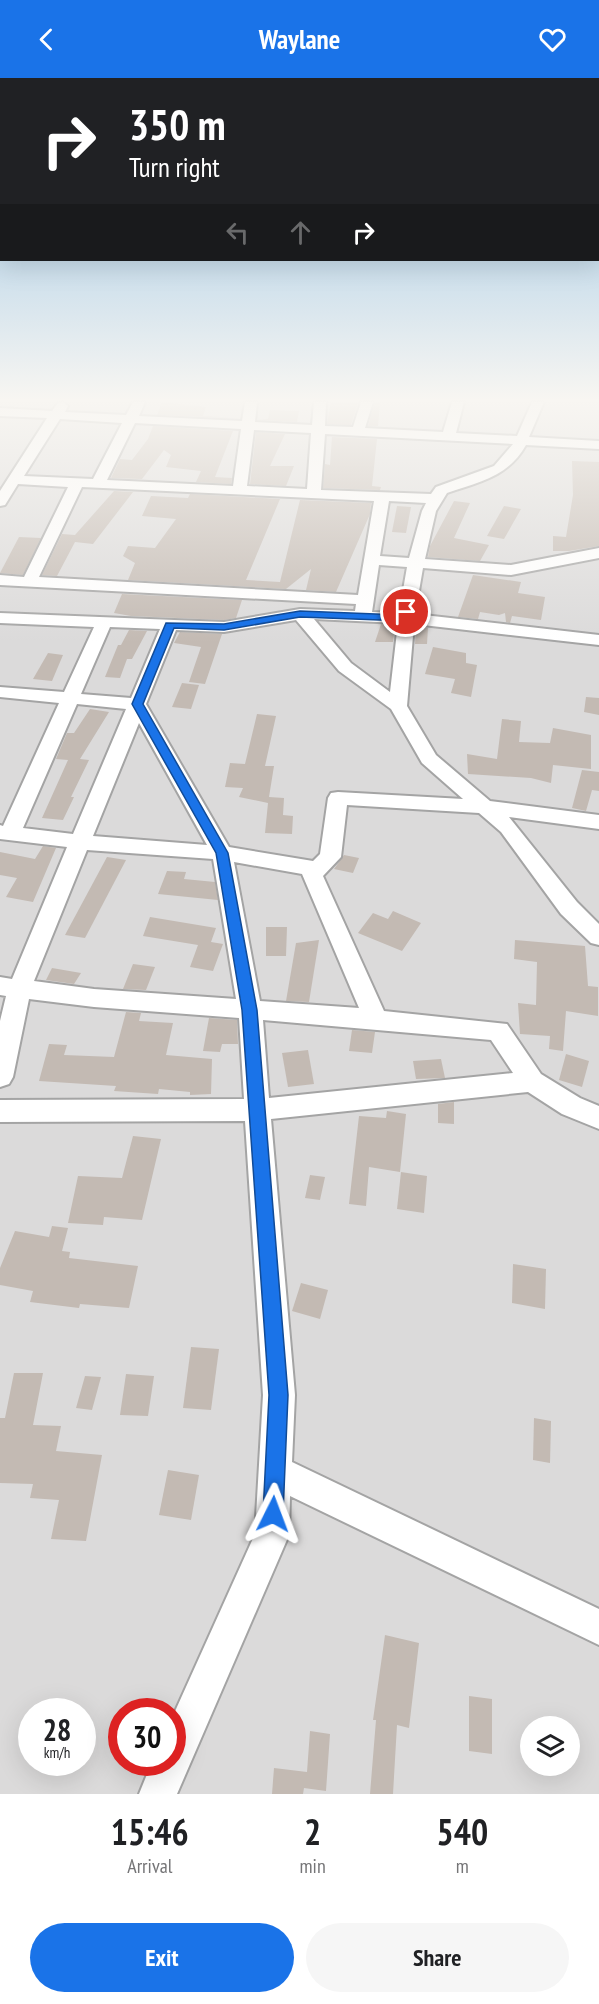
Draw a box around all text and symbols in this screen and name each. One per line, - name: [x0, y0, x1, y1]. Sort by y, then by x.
- text: Waylane: [259, 22, 340, 56]
- icon: back: [30, 23, 63, 56]
- icon: heart: [536, 23, 569, 56]
- text: 350 m: [129, 97, 226, 152]
- icon: right: [30, 102, 108, 180]
- text: Turn right: [129, 150, 220, 184]
- icon: left: [221, 216, 254, 249]
- icon: ahead: [284, 216, 317, 249]
- icon: right: [347, 216, 380, 249]
- pin: [380, 586, 431, 637]
- icon: arrive: [389, 595, 422, 628]
- position arrow: [241, 1482, 305, 1546]
- speed limit sign: 30: [108, 1698, 186, 1776]
- text: 28: [43, 1710, 71, 1749]
- map controls: [520, 1716, 580, 1776]
- button: layers: [520, 1716, 580, 1776]
- text: km/h: [44, 1743, 70, 1762]
- text: 15:46: [111, 1808, 189, 1855]
- text: 2: [304, 1808, 321, 1855]
- text: 540: [437, 1808, 488, 1855]
- text: Arrival: [127, 1853, 172, 1879]
- text: min: [300, 1853, 326, 1879]
- text: m: [456, 1853, 469, 1879]
- button: Exit: [30, 1923, 294, 1992]
- button: Share: [306, 1923, 569, 1992]

